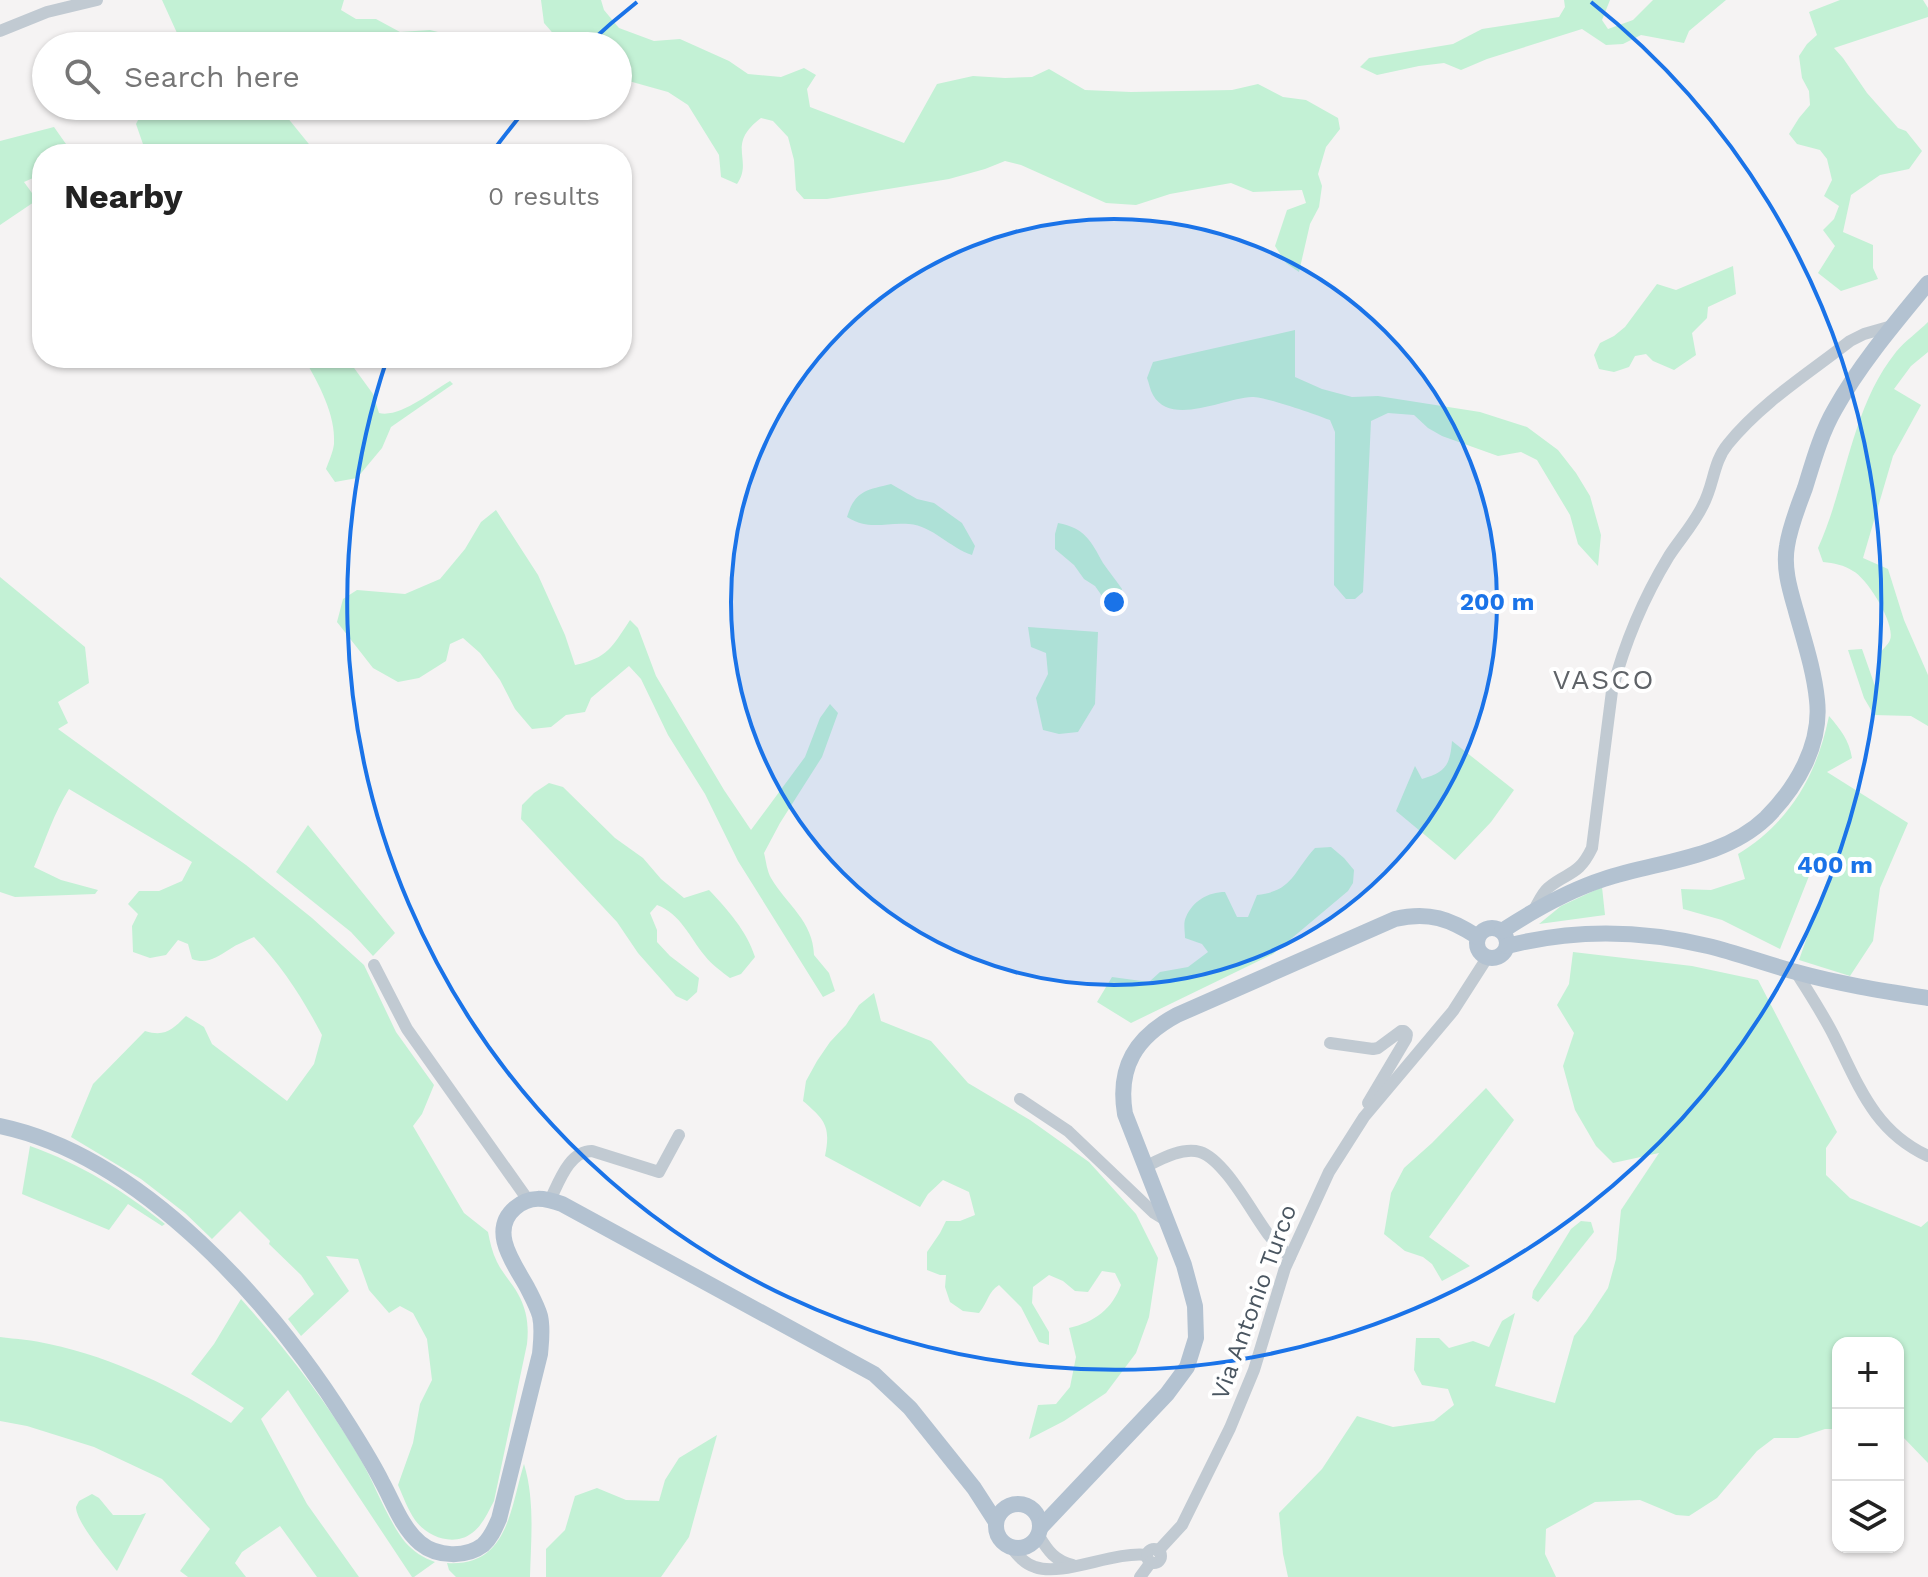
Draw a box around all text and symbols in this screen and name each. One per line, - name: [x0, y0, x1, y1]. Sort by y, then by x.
- search box: [32, 32, 632, 120]
- icon: search: [60, 54, 104, 98]
- text: Search here: [124, 59, 300, 94]
- text: Nearby: [64, 176, 183, 216]
- text: 0 results: [488, 181, 600, 211]
- centre of rings: [1100, 588, 1128, 616]
- text: 200 m: [1460, 588, 1534, 616]
- district label: VASCO: [1553, 663, 1655, 696]
- text: 400 m: [1797, 851, 1873, 879]
- street label: Via Antonio Turco: [1206, 1201, 1302, 1403]
- map controls: [1832, 1337, 1904, 1553]
- button: +: [1832, 1337, 1904, 1409]
- button: −: [1832, 1409, 1904, 1481]
- button: layers: [1832, 1481, 1904, 1553]

